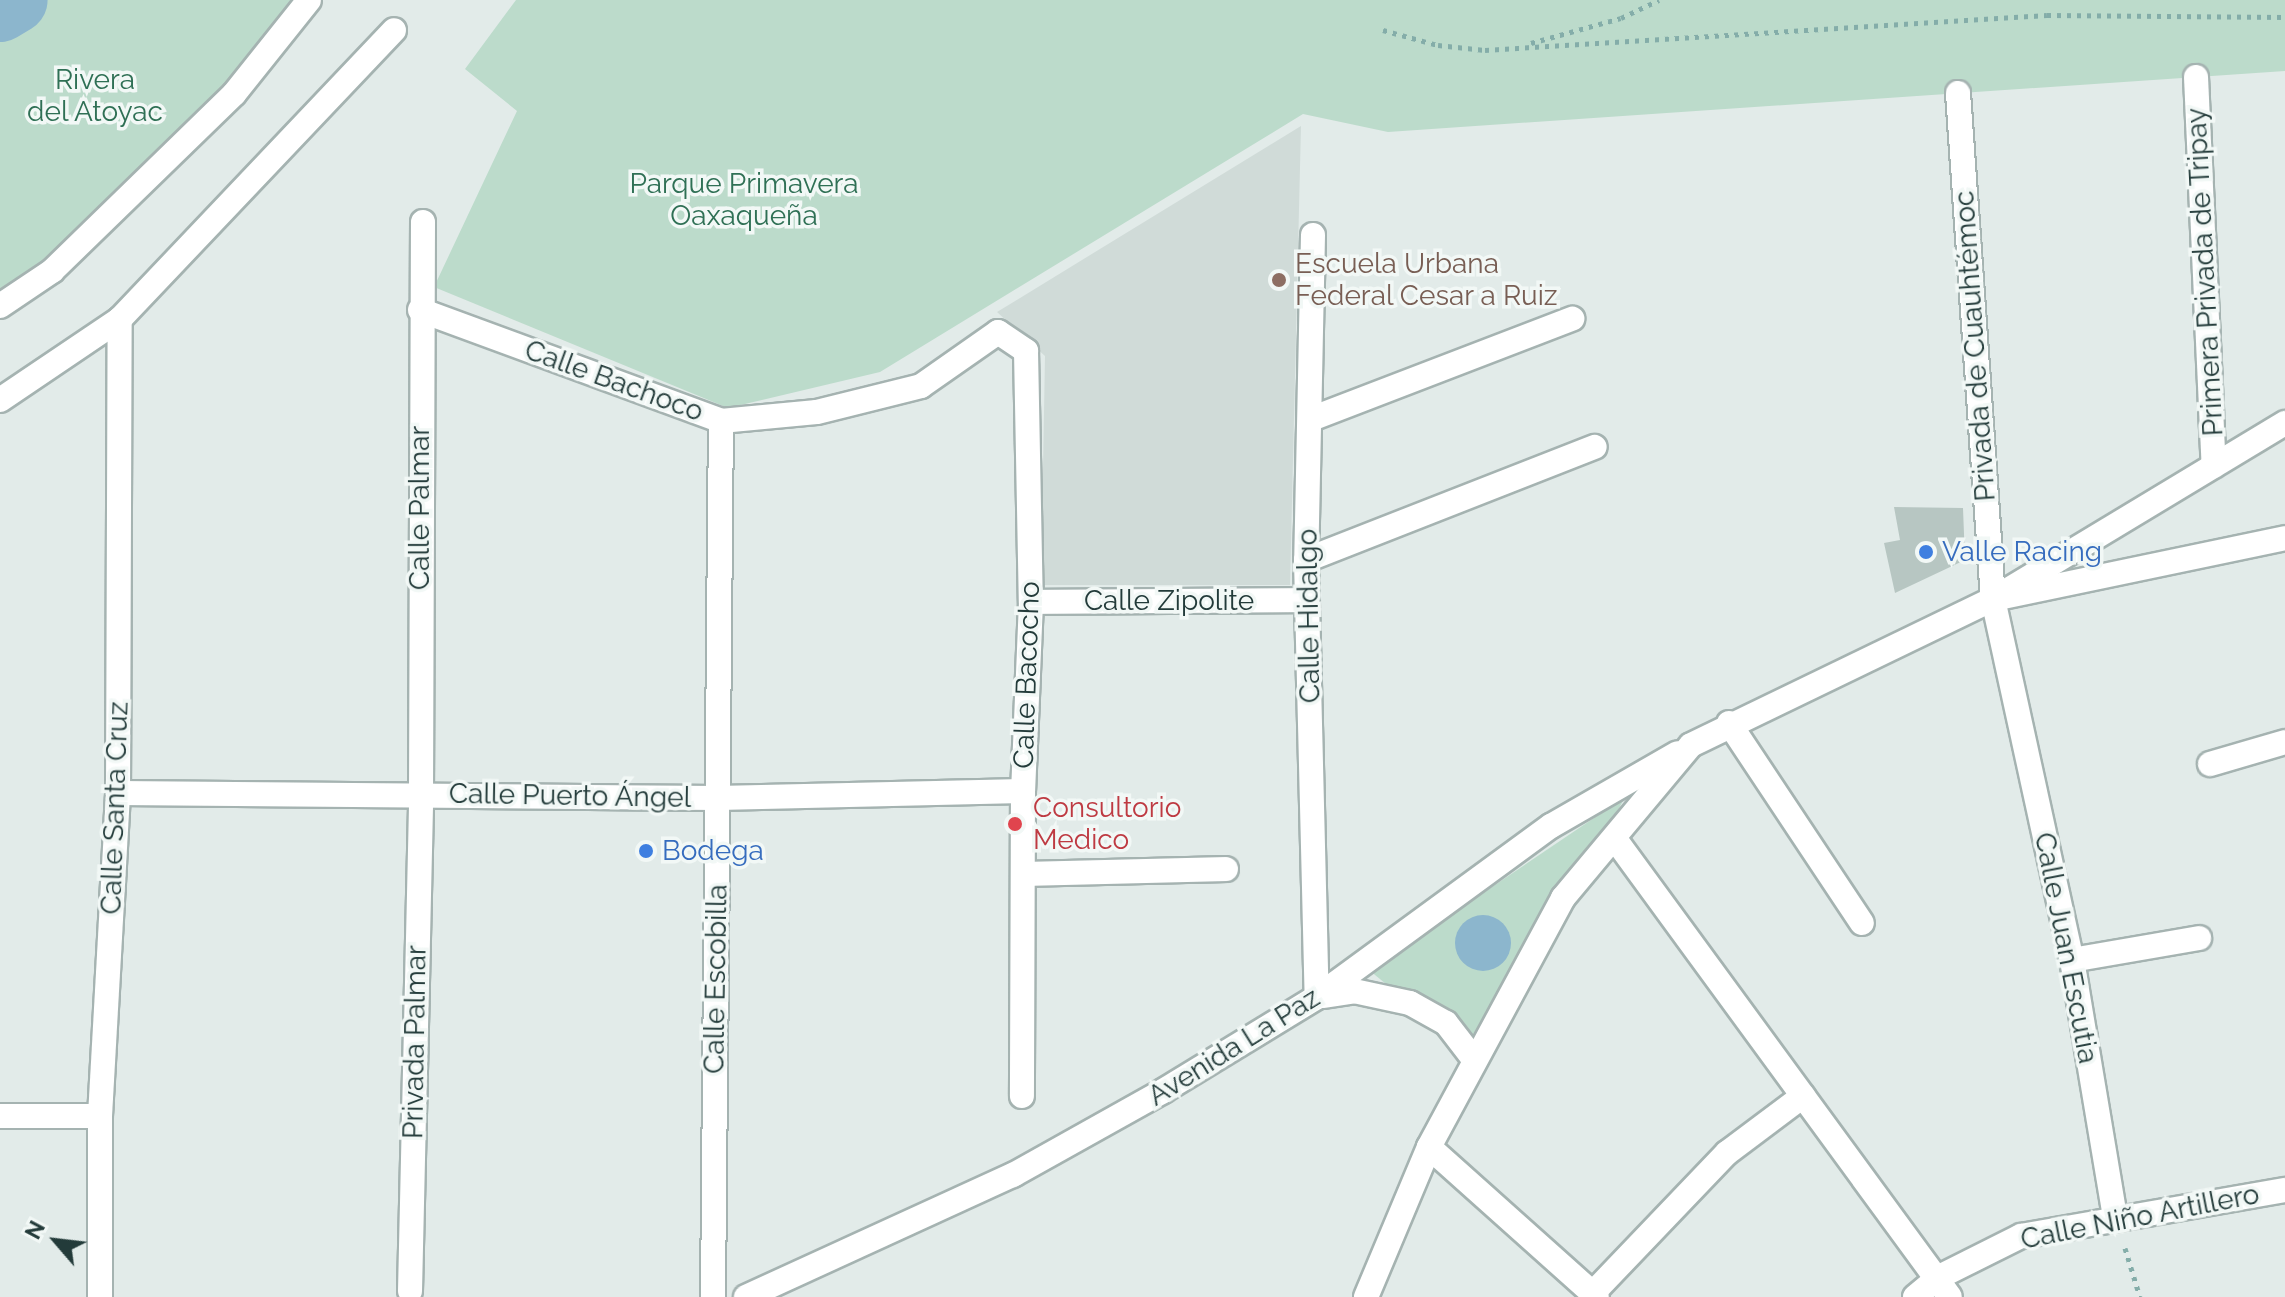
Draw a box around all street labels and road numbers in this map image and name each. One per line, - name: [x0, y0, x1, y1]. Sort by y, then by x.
- street label: Primera Privada de Tripay: [2180, 107, 2230, 437]
- street label: Privada de Cuauhtémoc: [1947, 190, 2003, 502]
- street label: Calle Bachoco: [520, 333, 708, 429]
- street label: Calle Palmar: [403, 426, 437, 590]
- street label: Calle Hidalgo: [1291, 529, 1327, 703]
- street label: Calle Bacocho: [1007, 581, 1047, 769]
- street label: Calle Zipolite: [1084, 584, 1254, 618]
- street label: Calle Santa Cruz: [94, 701, 136, 915]
- street label: Calle Puerto Ángel: [448, 777, 692, 815]
- street label: Calle Juan Escutia: [2027, 829, 2105, 1067]
- street label: Calle Escobilla: [698, 884, 734, 1074]
- street label: Privada Palmar: [397, 945, 433, 1139]
- street label: Avenida La Paz: [1142, 981, 1326, 1113]
- street label: Calle Niño Artillero: [2017, 1177, 2263, 1257]

